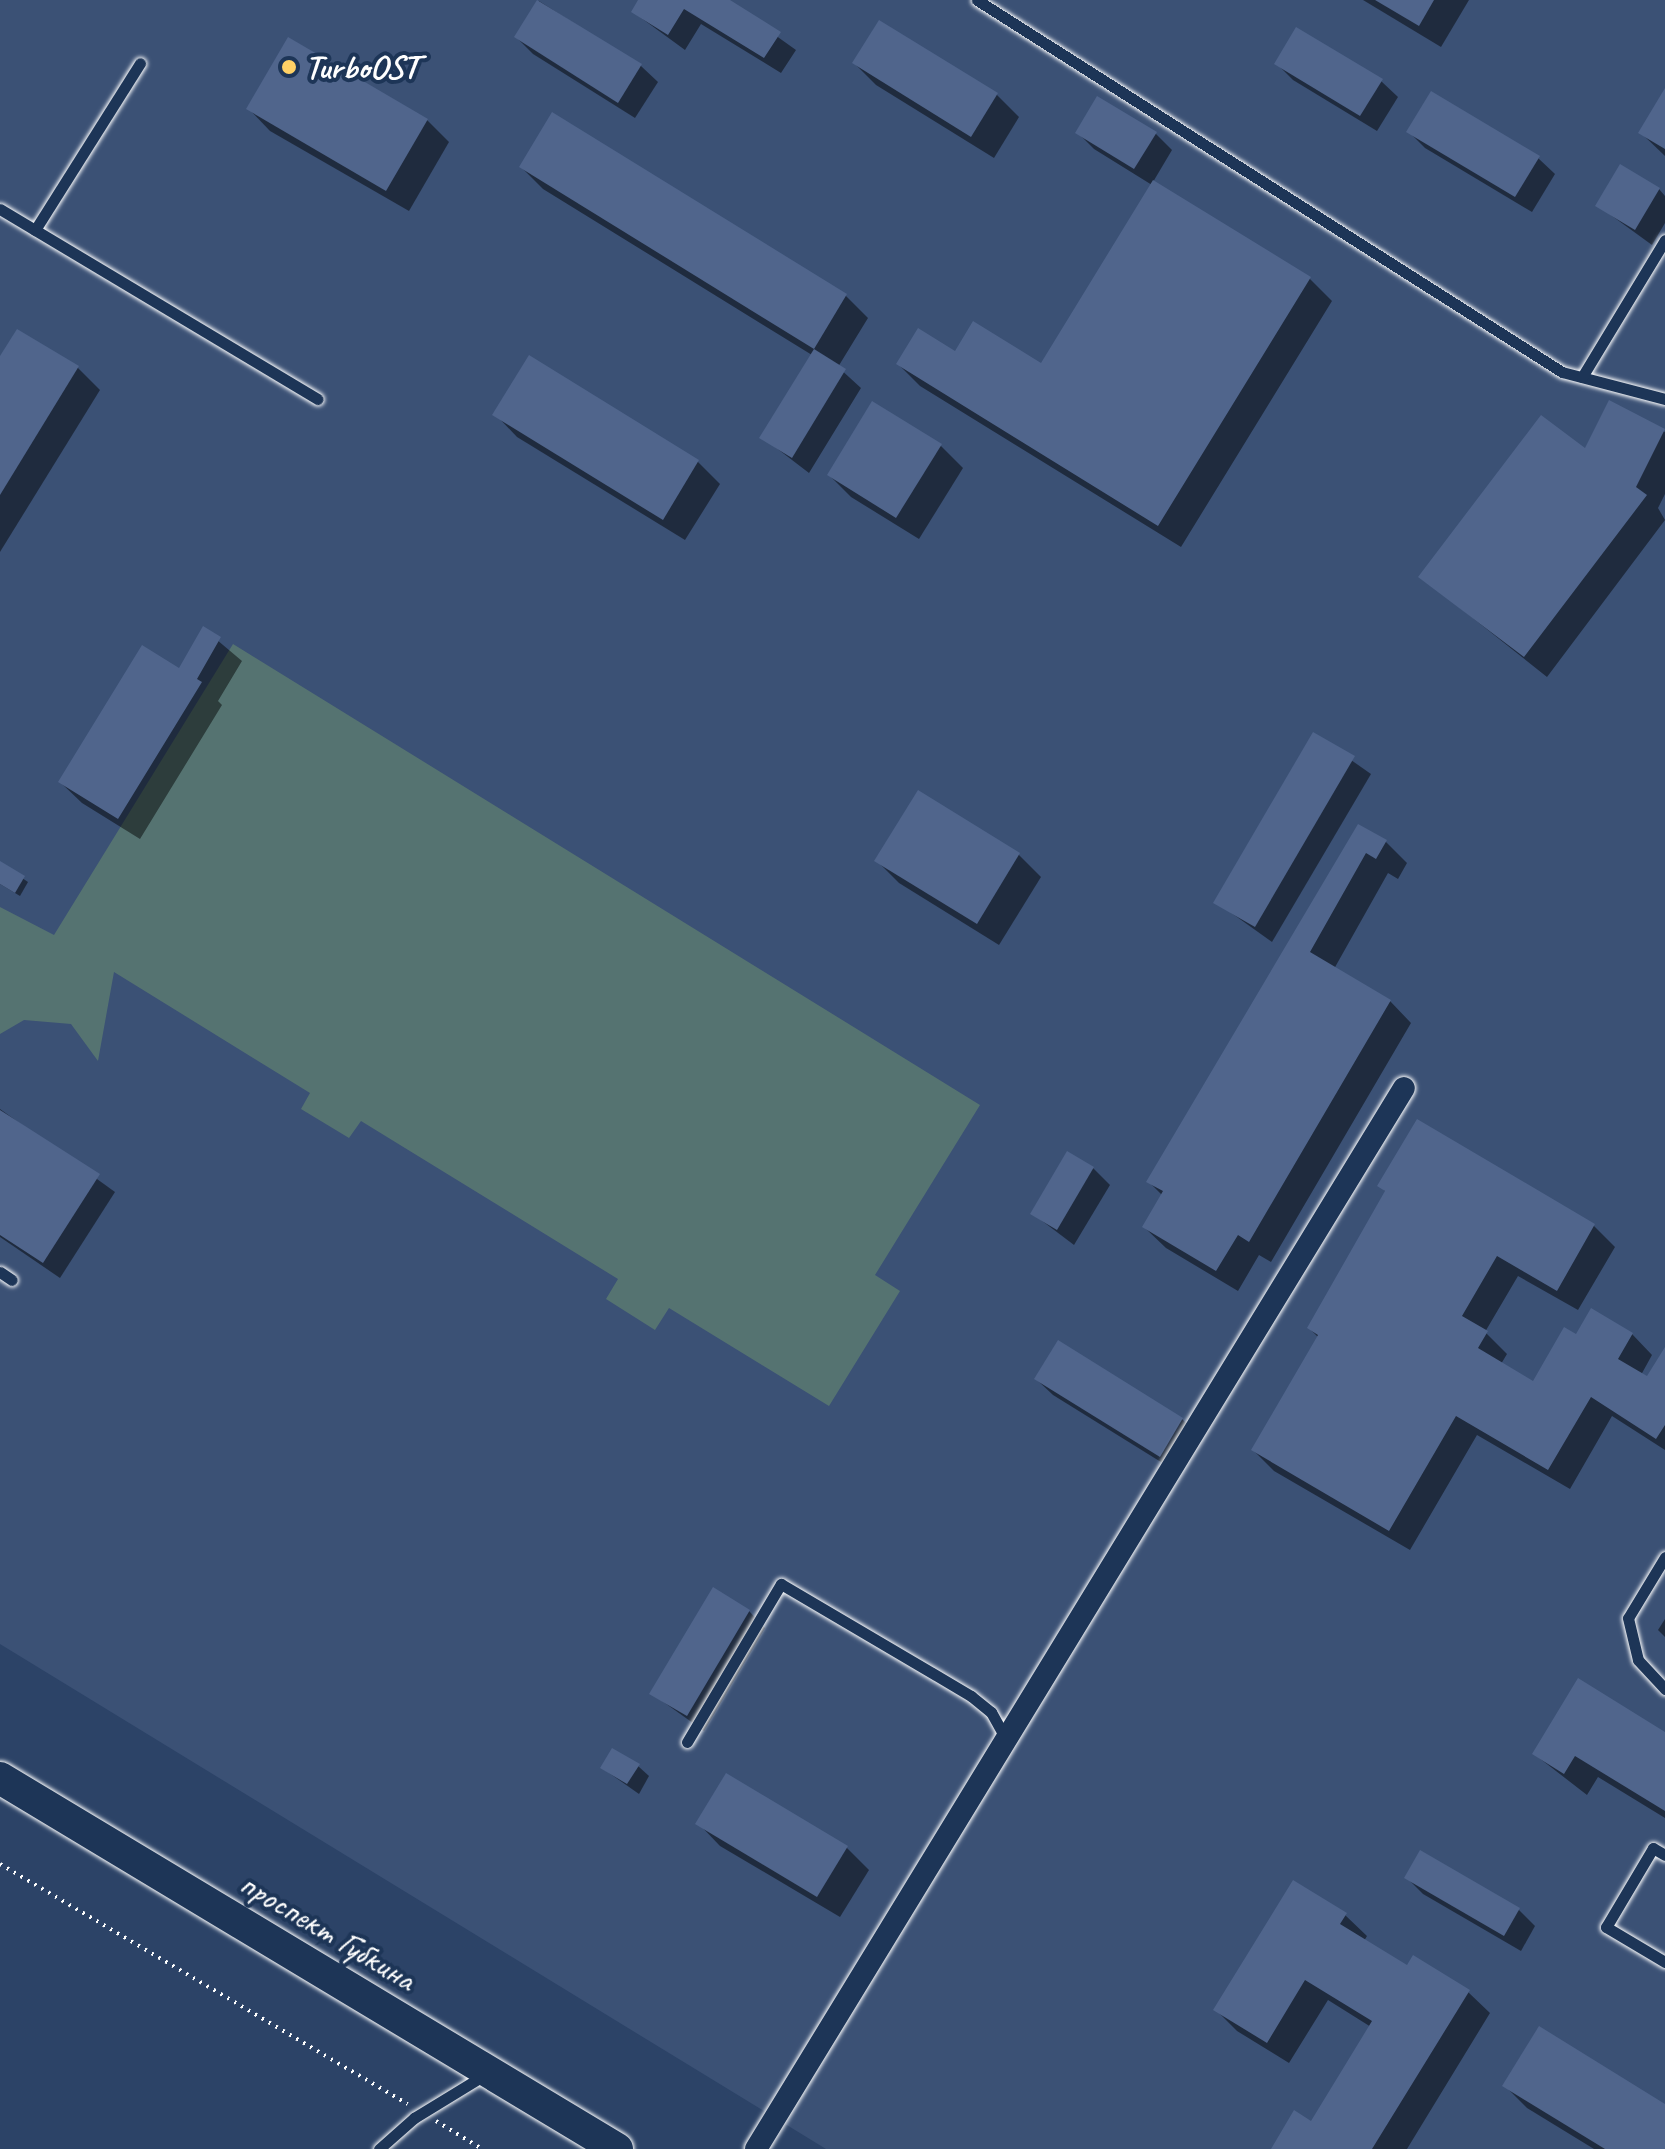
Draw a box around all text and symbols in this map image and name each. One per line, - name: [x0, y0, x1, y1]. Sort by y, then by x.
- place label: TurboOST: [305, 47, 419, 87]
- marker: TurboOST: [280, 58, 298, 76]
- street label: проспект Губкина: [232, 1862, 424, 2000]

